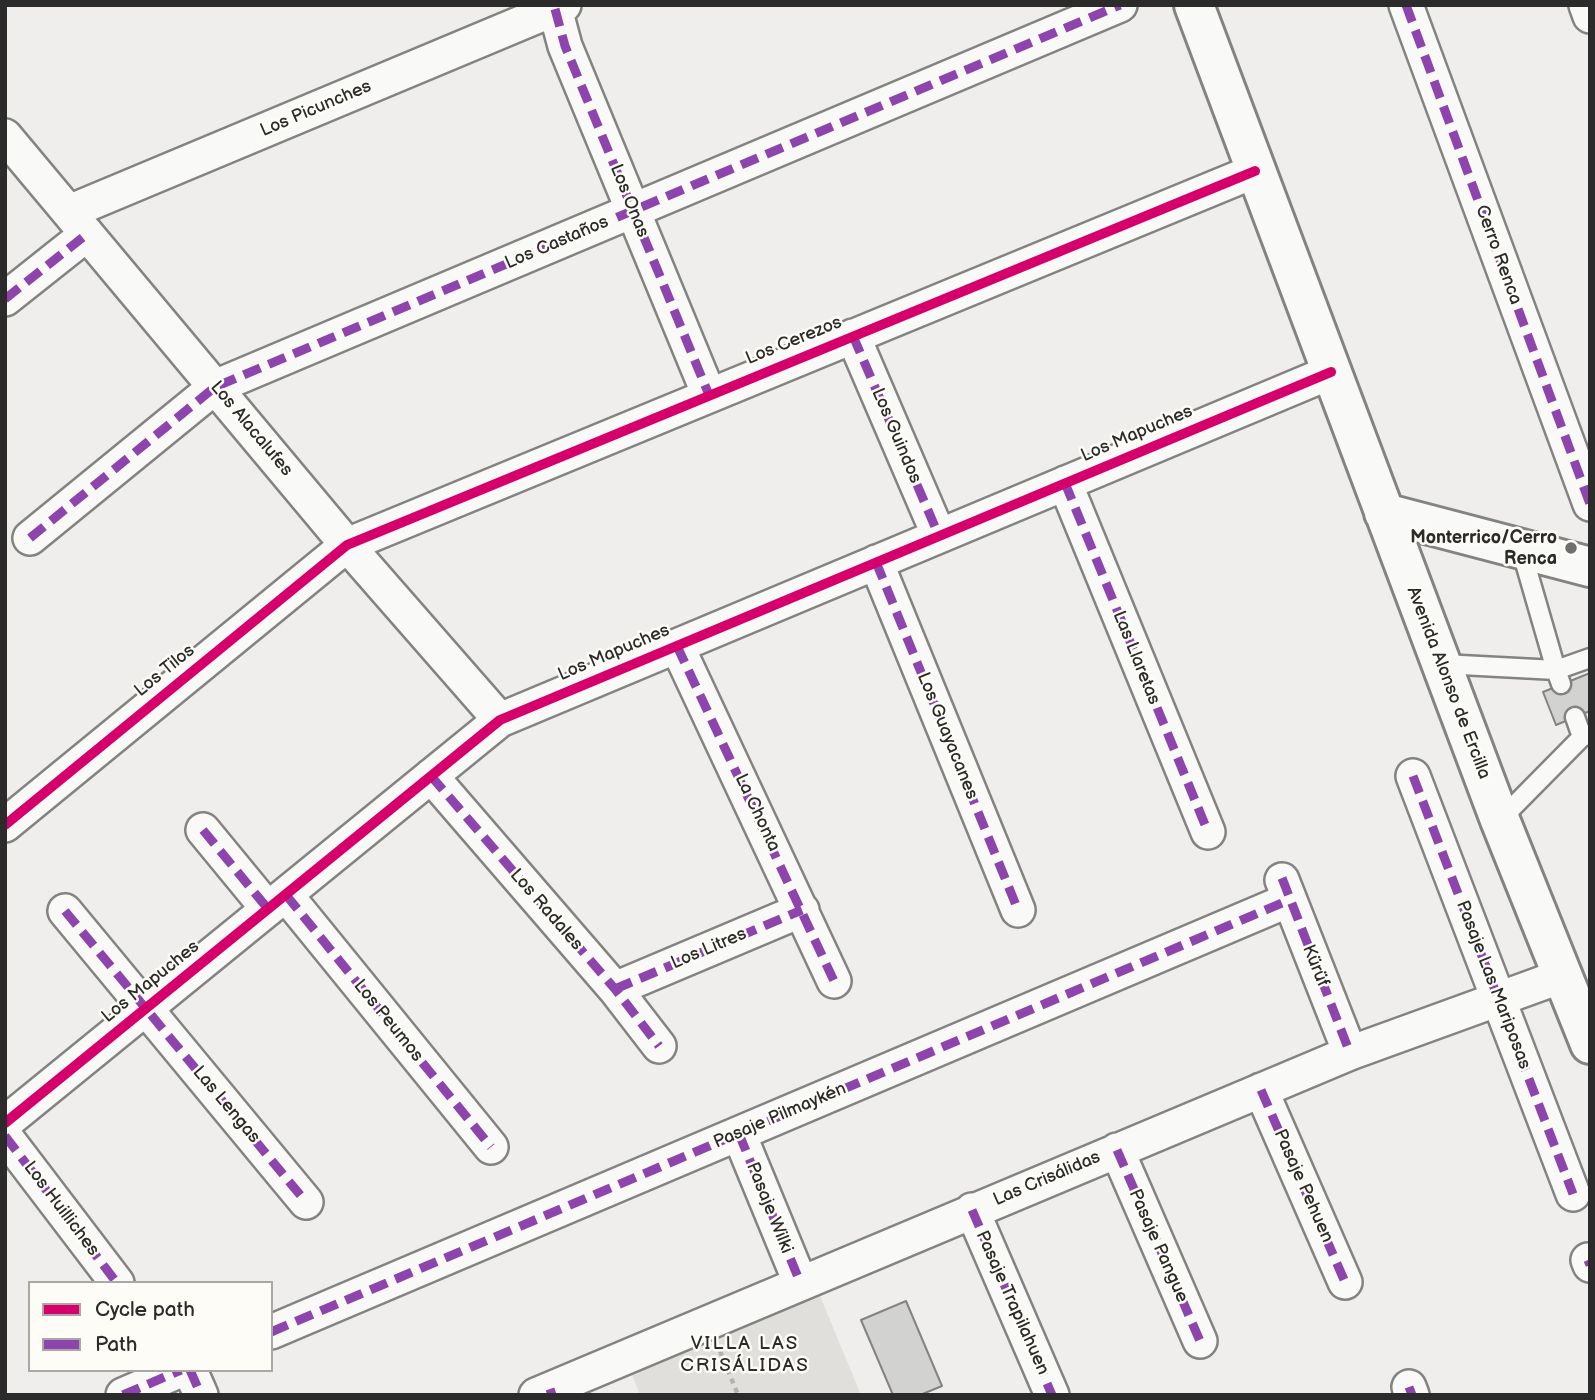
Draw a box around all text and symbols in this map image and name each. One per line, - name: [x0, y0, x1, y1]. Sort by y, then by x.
- street label: Los Picunches: [257, 76, 375, 142]
- street label: Los Onas: [605, 161, 653, 241]
- street label: Cerro Renca: [1470, 202, 1526, 308]
- street label: Los Castaños: [502, 212, 612, 274]
- street label: Los Cerezos: [743, 312, 845, 370]
- street label: Los Alacalufes: [205, 377, 297, 481]
- street label: Los Guindos: [866, 385, 926, 487]
- street label: Los Mapuches: [1078, 401, 1196, 467]
- place label: Monterrico/Cerro Renca: [1410, 527, 1557, 570]
- marker: Monterrico/Cerro Renca: [1563, 540, 1579, 556]
- street label: Avenida Alonso de Ercilla: [1401, 584, 1495, 782]
- street label: Las Llaretas: [1107, 608, 1165, 708]
- street label: Los Mapuches: [555, 620, 673, 686]
- street label: Los Tilos: [131, 640, 199, 702]
- street label: Los Guayacanes: [912, 669, 982, 803]
- street label: La Chonta: [730, 771, 784, 855]
- street label: Los Radales: [505, 865, 587, 955]
- street label: Pasaje Las Mariposas: [1451, 898, 1535, 1072]
- street label: Los Litres: [668, 924, 750, 974]
- street label: Los Mapuches: [98, 936, 204, 1028]
- street label: Kürüf: [1297, 942, 1333, 990]
- street label: Los Peumos: [348, 976, 428, 1066]
- street label: Las Lengas: [188, 1062, 264, 1148]
- street label: Pasaje Pilmaykén: [710, 1078, 850, 1154]
- street label: Pasaje Pehuen: [1268, 1126, 1338, 1246]
- street label: Las Crisálidas: [990, 1147, 1104, 1211]
- street label: Los Huilliches: [19, 1158, 103, 1260]
- street label: Pasaje Wilki: [741, 1159, 797, 1257]
- street label: Pasaje Pangue: [1123, 1186, 1193, 1306]
- street label: Pasaje Trapilahuen: [971, 1228, 1053, 1378]
- legend: [28, 1281, 273, 1372]
- text: Cycle path: [95, 1297, 195, 1322]
- text: Path: [95, 1332, 137, 1357]
- district label: VILLA LAS CRISÁLIDAS: [682, 1333, 808, 1377]

